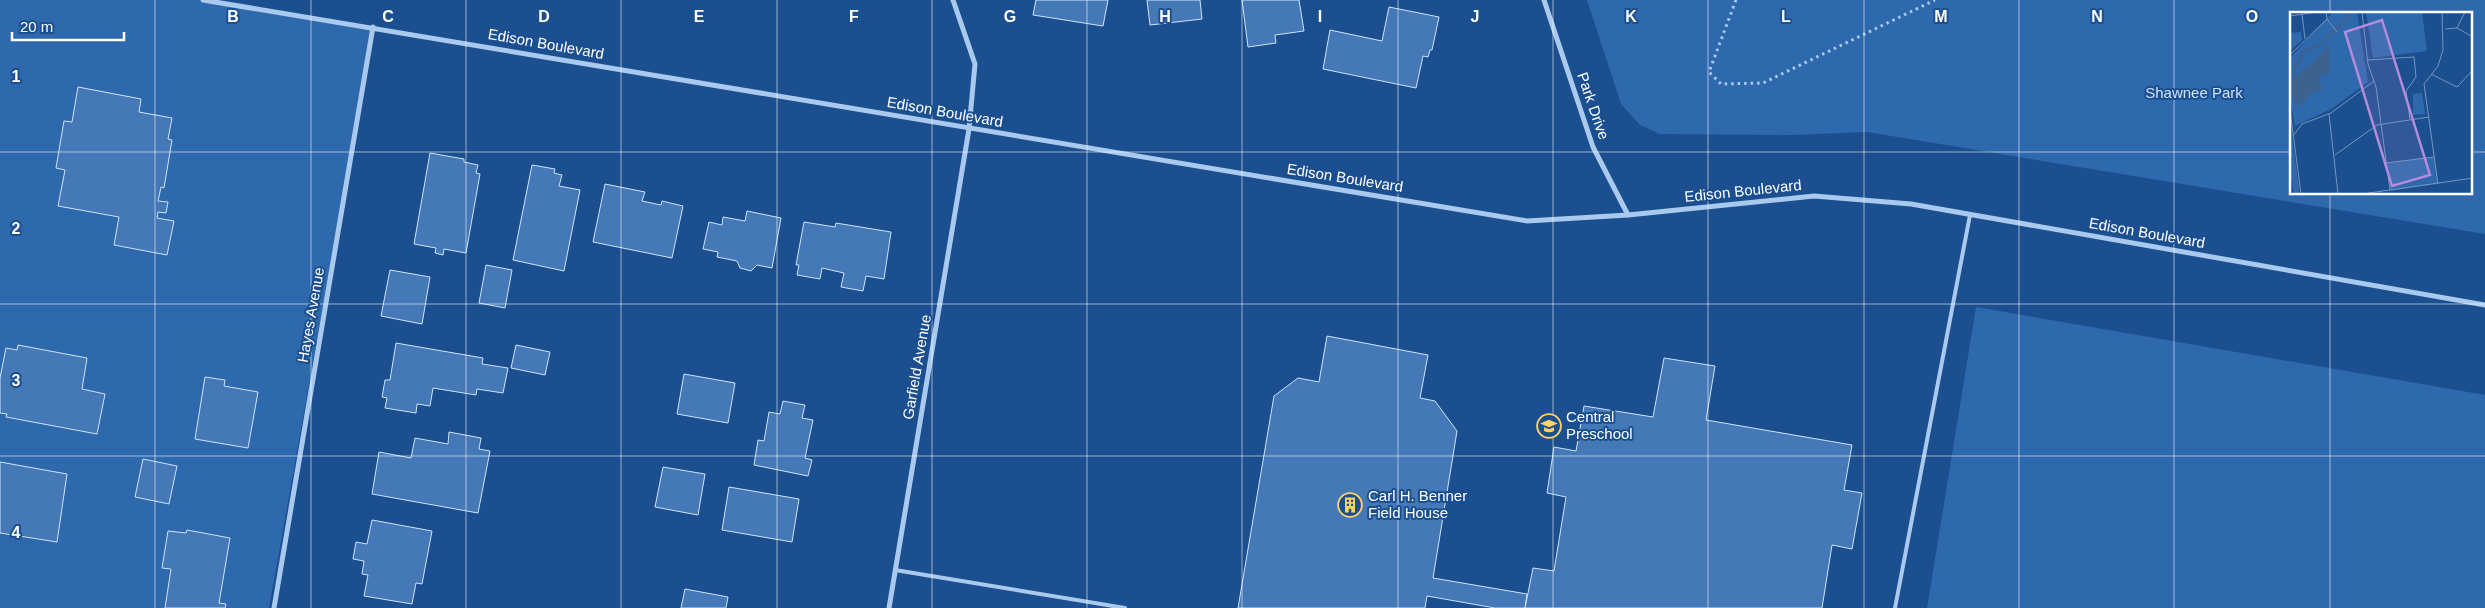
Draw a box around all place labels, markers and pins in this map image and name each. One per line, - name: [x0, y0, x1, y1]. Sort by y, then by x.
- place label: Central Preschool: [1566, 408, 1633, 442]
- school or university icon: Central Preschool: [1536, 413, 1562, 439]
- place label: Carl H. Benner Field House: [1368, 487, 1467, 521]
- building icon: Carl H. Benner Field House: [1337, 492, 1363, 518]

